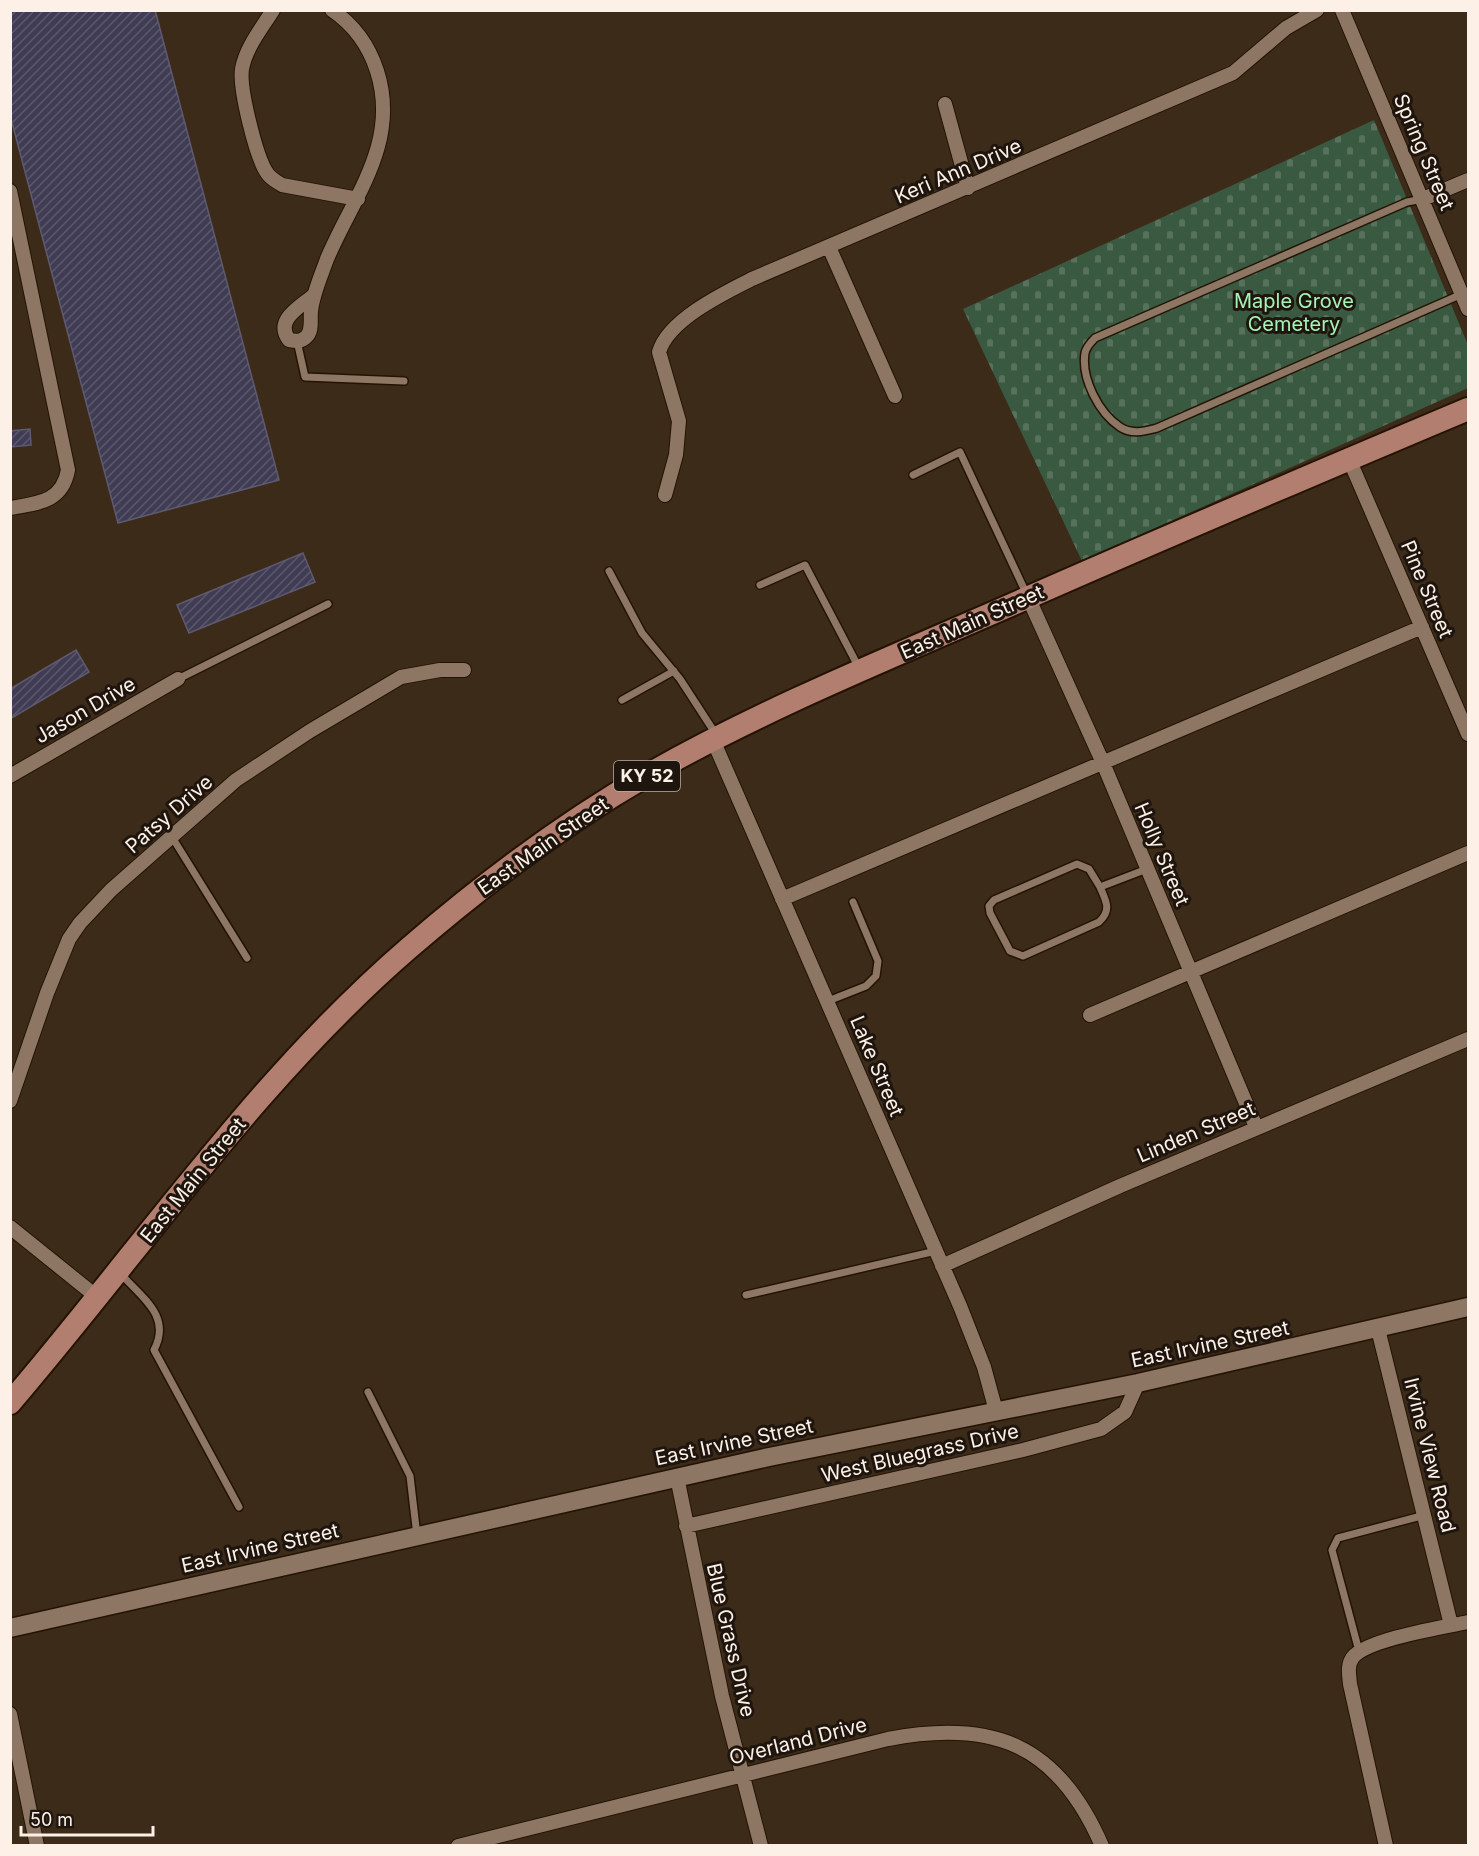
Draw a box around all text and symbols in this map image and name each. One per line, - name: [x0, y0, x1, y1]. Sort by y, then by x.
- street label: Spring Street: [1389, 90, 1459, 214]
- street label: Keri Ann Drive: [891, 134, 1025, 208]
- park label: Maple Grove Cemetery: [1234, 289, 1354, 336]
- street label: Pine Street: [1396, 537, 1458, 642]
- street label: East Main Street: [897, 580, 1048, 664]
- street label: Jason Drive: [30, 672, 140, 748]
- road number: KY 52: [614, 761, 680, 791]
- street label: Patsy Drive: [121, 770, 217, 858]
- street label: East Main Street: [473, 792, 613, 900]
- street label: Holly Street: [1129, 799, 1195, 910]
- street label: Lake Street: [845, 1012, 909, 1120]
- street label: Linden Street: [1133, 1096, 1259, 1168]
- street label: East Main Street: [135, 1112, 251, 1247]
- street label: East Irvine Street: [1129, 1315, 1292, 1372]
- street label: Irvine View Road: [1399, 1375, 1461, 1535]
- street label: East Irvine Street: [653, 1413, 816, 1470]
- street label: West Bluegrass Drive: [819, 1419, 1021, 1487]
- street label: East Irvine Street: [179, 1518, 341, 1578]
- street label: Blue Grass Drive: [702, 1561, 760, 1719]
- street label: Overland Drive: [727, 1712, 869, 1770]
- scale bar: [21, 1799, 153, 1837]
- text: 50 m: [30, 1809, 73, 1830]

